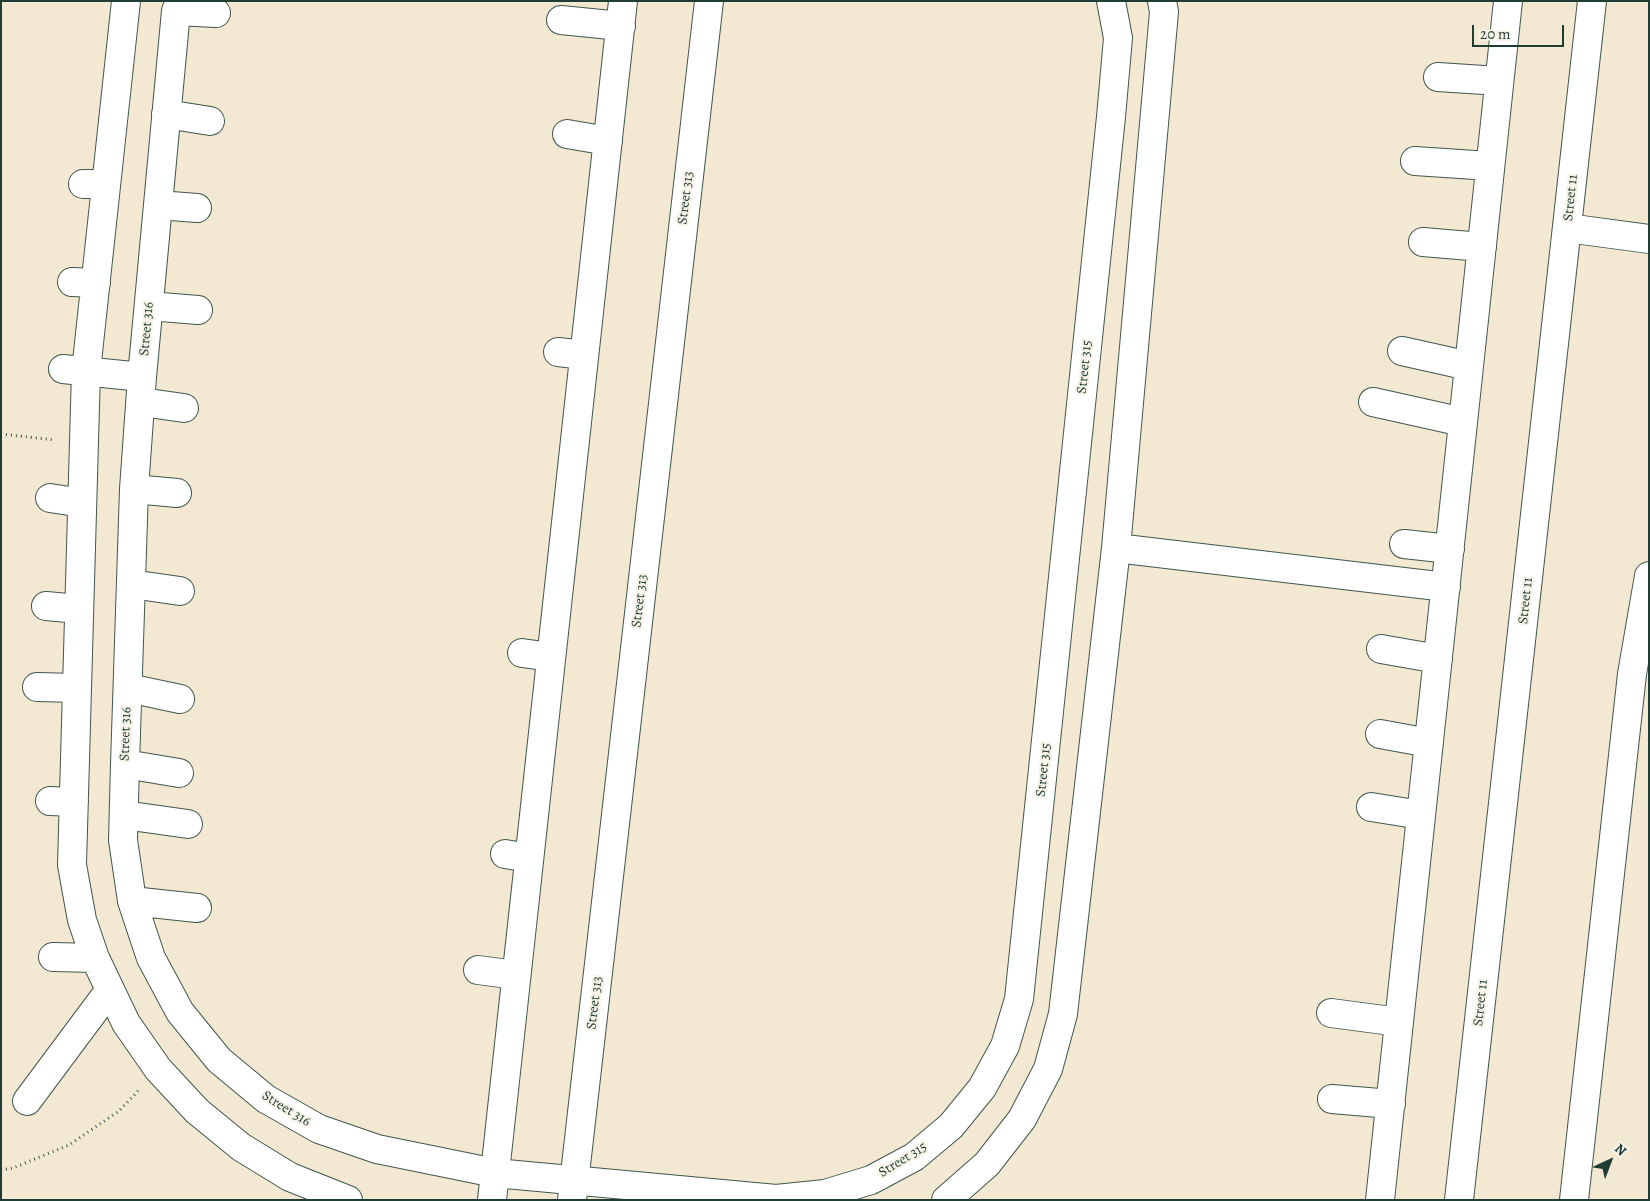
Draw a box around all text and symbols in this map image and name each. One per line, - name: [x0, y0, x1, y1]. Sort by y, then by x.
- scale bar: [1475, 15, 1568, 47]
- text: 20 m: [1480, 24, 1511, 44]
- street label: Street 313: [674, 170, 698, 226]
- street label: Street 11: [1560, 174, 1582, 222]
- street label: Street 316: [136, 301, 158, 357]
- street label: Street 315: [1074, 339, 1096, 395]
- street label: Street 313: [628, 573, 652, 629]
- street label: Street 11: [1515, 577, 1537, 625]
- street label: Street 316: [117, 707, 135, 761]
- street label: Street 315: [1033, 742, 1055, 798]
- street label: Street 313: [583, 975, 607, 1031]
- street label: Street 11: [1470, 979, 1492, 1027]
- street label: Street 316: [259, 1087, 313, 1131]
- north arrow: [1585, 1136, 1635, 1186]
- street label: Street 315: [876, 1139, 930, 1181]
- text: N: [1610, 1139, 1631, 1160]

